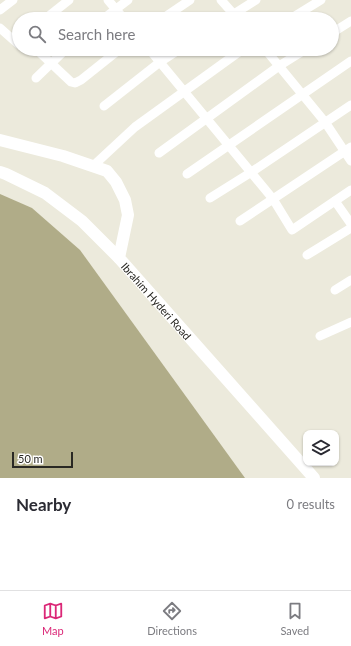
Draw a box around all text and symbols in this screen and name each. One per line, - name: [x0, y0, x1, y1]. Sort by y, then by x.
- search box: [12, 12, 339, 56]
- icon: search: [26, 23, 48, 45]
- text: Search here: [58, 25, 135, 43]
- street label: Ibrahim Hyderi Road: [119, 259, 194, 342]
- map controls: [303, 430, 339, 466]
- button: layers: [303, 430, 339, 466]
- scale bar: [12, 450, 73, 469]
- text: 50 m: [18, 452, 43, 465]
- text: Nearby: [16, 494, 71, 515]
- text: 0 results: [287, 496, 335, 512]
- tab: Map: [42, 600, 64, 637]
- tab: Directions: [147, 600, 197, 637]
- tab: Saved: [280, 600, 309, 637]

